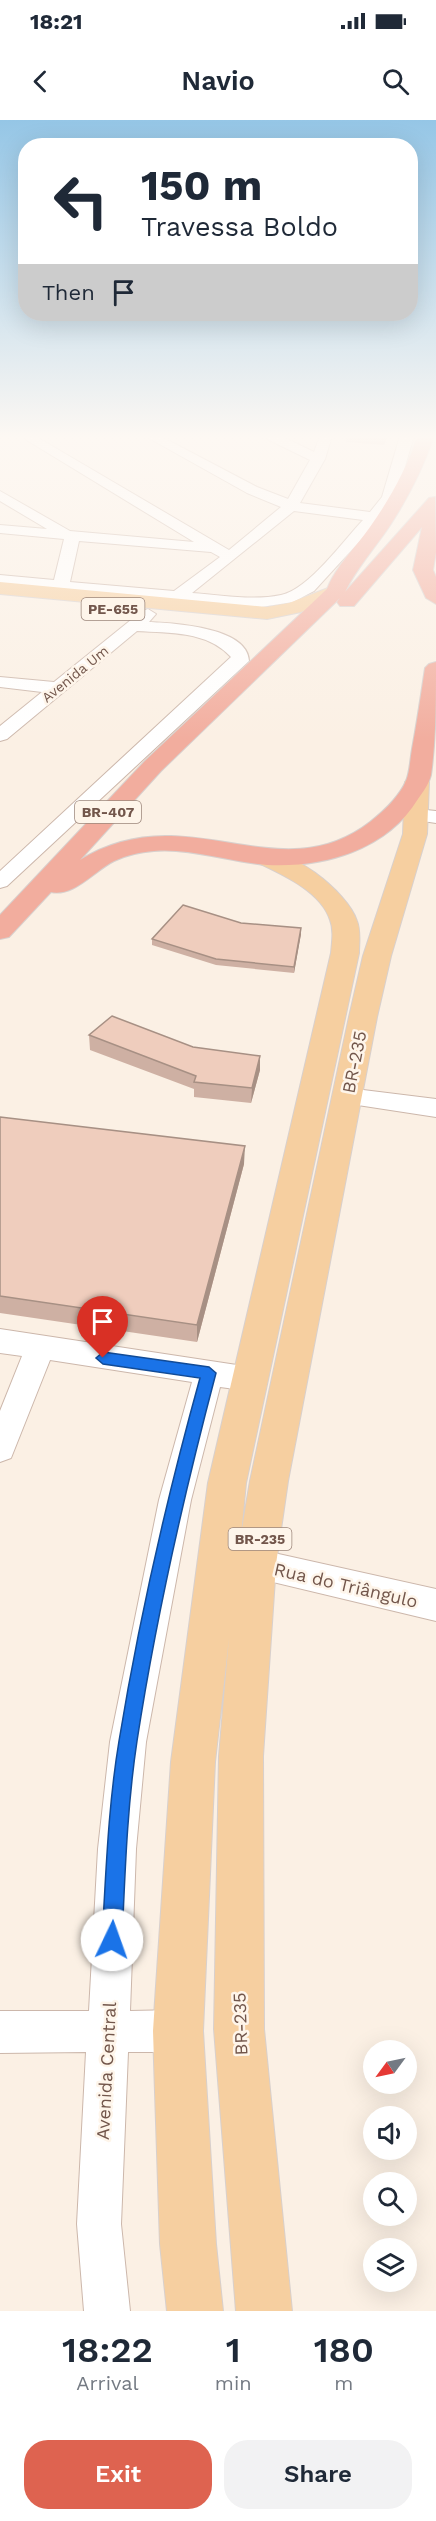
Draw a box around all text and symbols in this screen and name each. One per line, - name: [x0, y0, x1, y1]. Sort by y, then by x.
- text: 18:21: [30, 9, 83, 34]
- icon: back: [24, 65, 57, 98]
- text: Navio: [181, 65, 255, 97]
- icon: search: [379, 65, 412, 98]
- text: 150 m: [141, 161, 262, 210]
- icon: left: [42, 162, 120, 240]
- text: Travessa Boldo: [141, 211, 338, 243]
- icon: arrive: [107, 276, 140, 309]
- text: Then: [42, 280, 95, 305]
- road number: PE-655: [82, 598, 144, 620]
- street label: Avenida Um: [39, 642, 111, 706]
- road number: BR-407: [75, 801, 141, 823]
- street label: BR-235: [338, 1029, 370, 1095]
- pin: [77, 1296, 128, 1358]
- icon: arrive: [86, 1305, 119, 1338]
- road number: BR-235: [228, 1528, 292, 1550]
- street label: Rua do Triângulo: [272, 1558, 420, 1612]
- position arrow: [80, 1908, 144, 1972]
- street label: BR-235: [228, 1992, 252, 2056]
- street label: Avenida Central: [92, 2001, 120, 2141]
- north arrow: [363, 2040, 417, 2094]
- map controls: [363, 2040, 417, 2292]
- button: sound: [363, 2106, 417, 2160]
- button: search: [363, 2172, 417, 2226]
- button: layers: [363, 2238, 417, 2292]
- text: 18:22: [62, 2329, 153, 2371]
- text: 1: [226, 2329, 241, 2371]
- text: 180: [314, 2329, 374, 2371]
- text: Arrival: [76, 2371, 139, 2395]
- text: min: [215, 2371, 252, 2395]
- text: m: [334, 2371, 353, 2395]
- button: Exit: [24, 2440, 212, 2509]
- button: Share: [224, 2440, 412, 2509]

